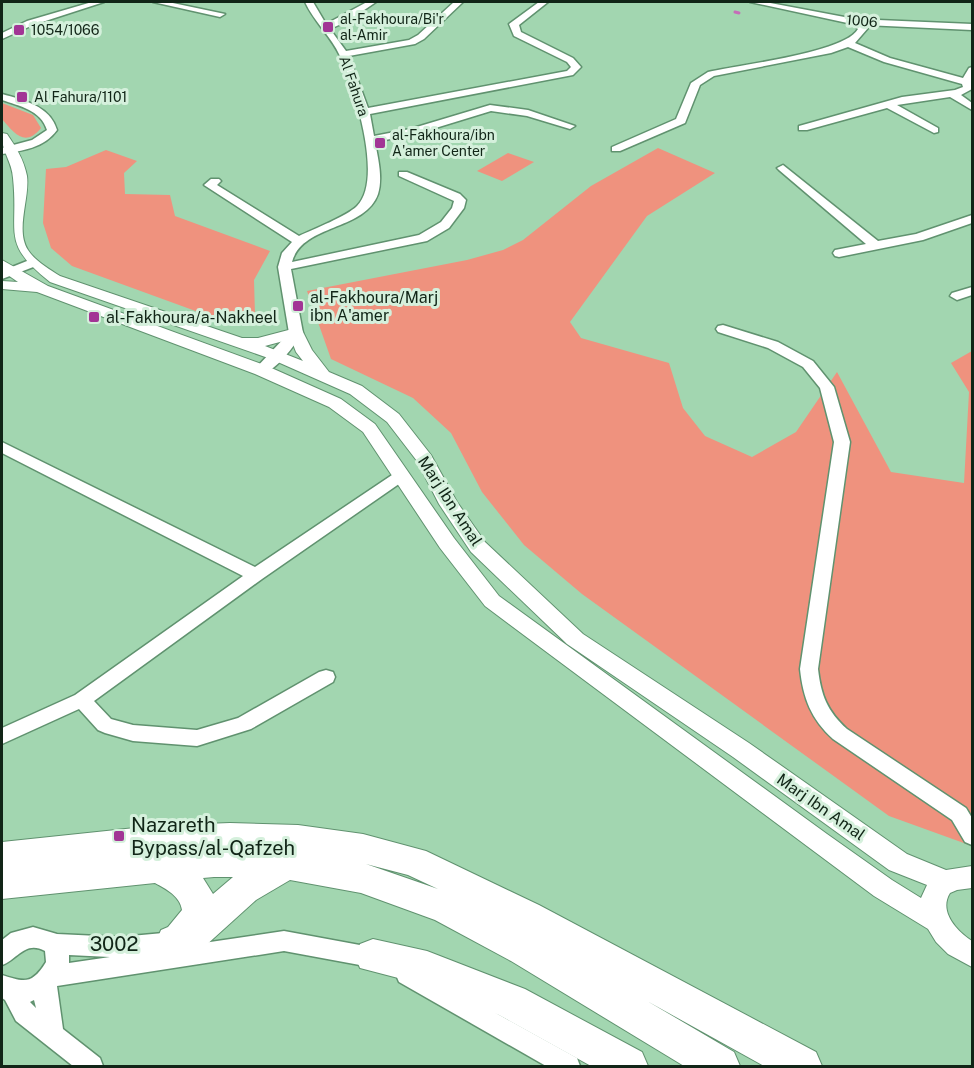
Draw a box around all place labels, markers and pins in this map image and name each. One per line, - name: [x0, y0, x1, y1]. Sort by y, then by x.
- place label: al-Fakhoura/Bi'r al-Amir: [340, 11, 444, 43]
- marker: al-Fakhoura/Bi'r al-Amir: [321, 20, 335, 34]
- place label: 1054/1066: [31, 22, 100, 38]
- marker: 1054/1066: [12, 23, 26, 37]
- place label: Al Fahura/1101: [34, 89, 127, 105]
- marker: Al Fahura/1101: [15, 90, 29, 104]
- place label: al-Fakhoura/ibn A'amer Center: [392, 127, 495, 159]
- marker: al-Fakhoura/ibn A'amer Center: [373, 136, 387, 150]
- place label: al-Fakhoura/Marj ibn A'amer: [310, 288, 438, 325]
- marker: al-Fakhoura/Marj ibn A'amer: [291, 299, 305, 313]
- place label: al-Fakhoura/a-Nakheel: [106, 308, 278, 327]
- marker: al-Fakhoura/a-Nakheel: [87, 310, 101, 324]
- place label: Nazareth Bypass/al-Qafzeh: [131, 813, 295, 860]
- marker: Nazareth Bypass/al-Qafzeh: [112, 829, 126, 843]

